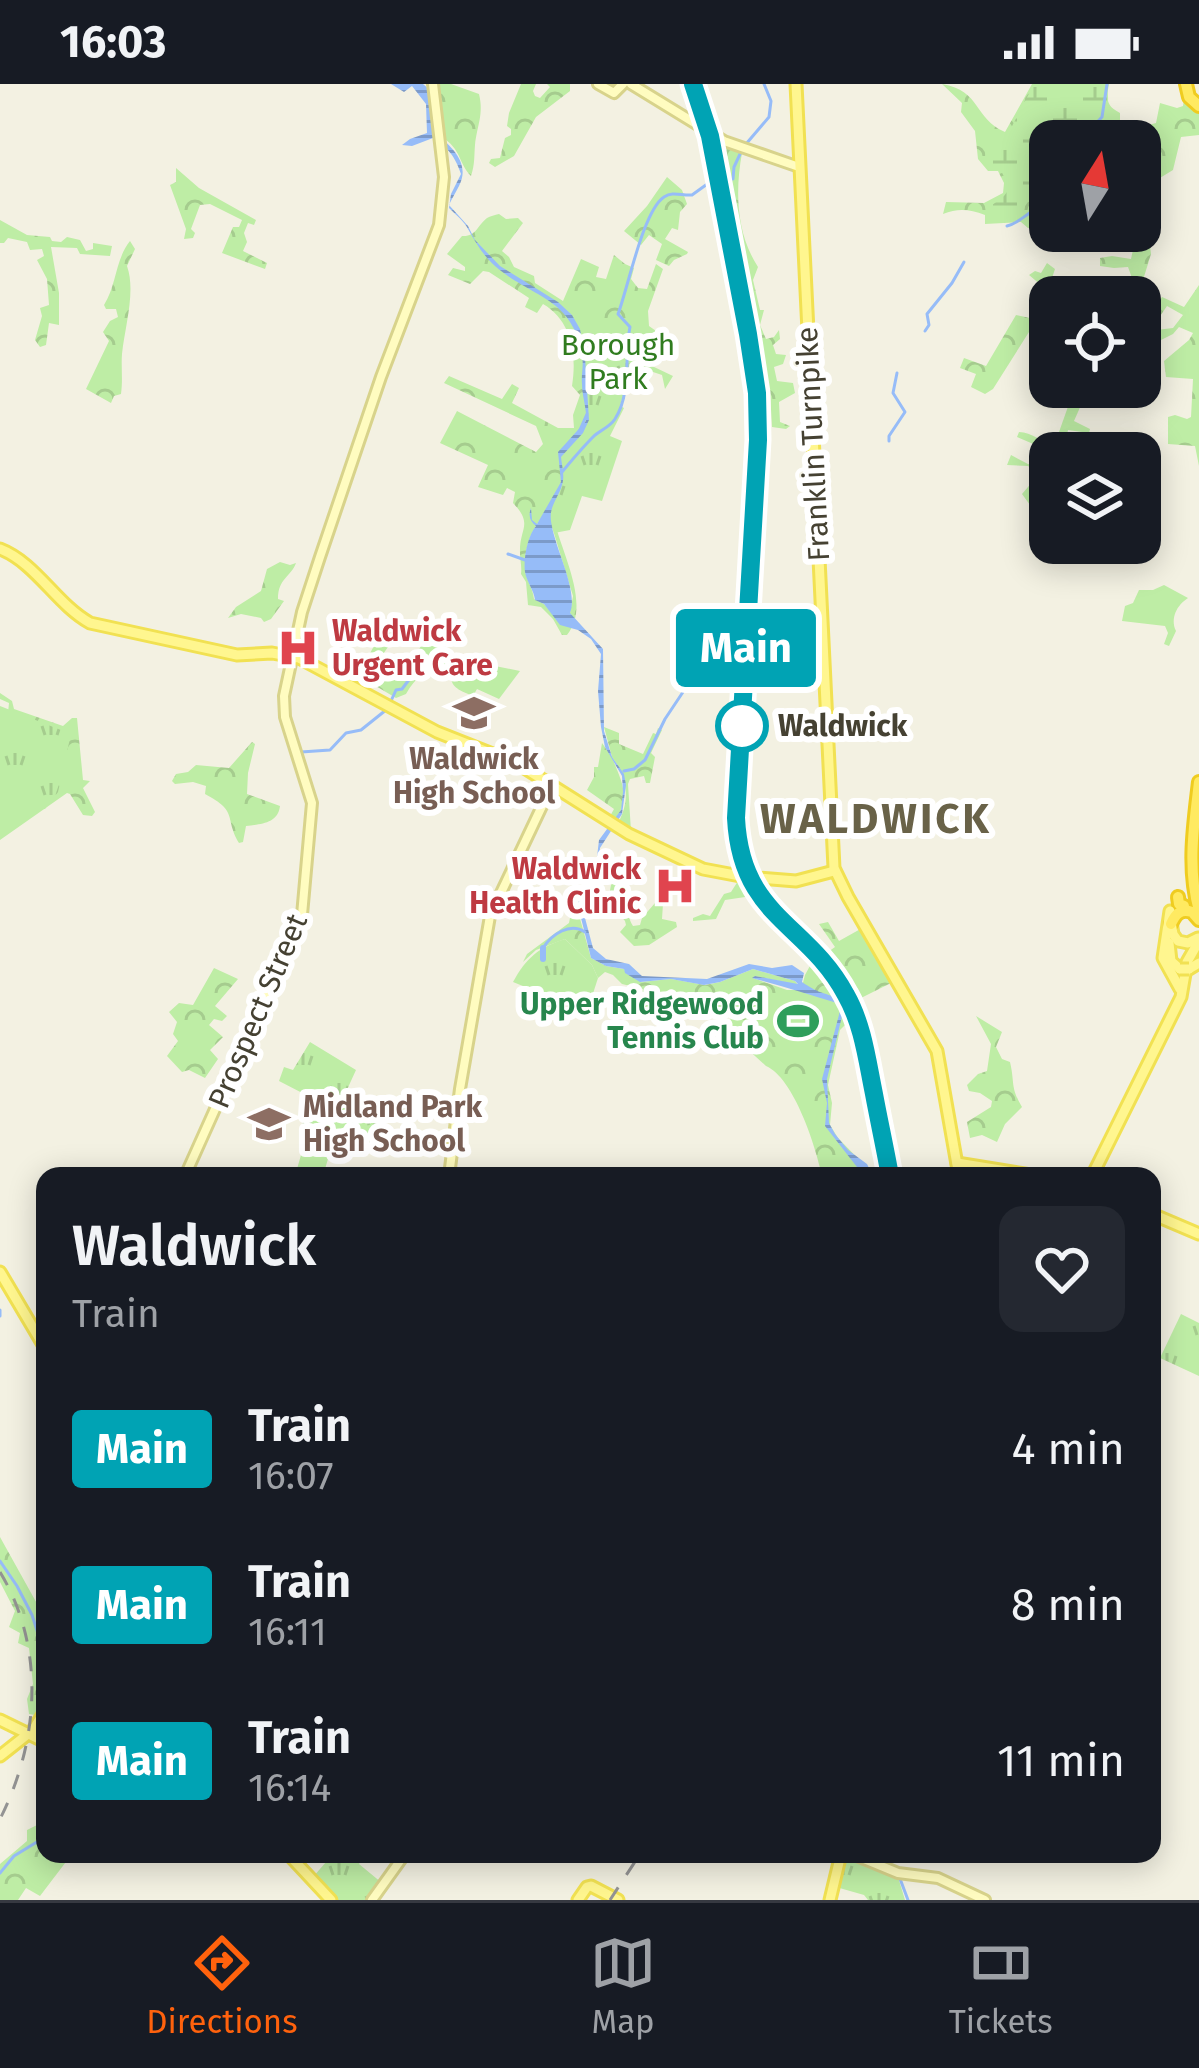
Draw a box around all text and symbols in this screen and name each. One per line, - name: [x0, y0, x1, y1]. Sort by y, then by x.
- text: 16:03: [60, 15, 166, 69]
- north arrow: [1029, 120, 1161, 252]
- map controls: [1029, 120, 1161, 564]
- button: locate: [1029, 276, 1161, 408]
- street label: Franklin Turnpike: [789, 326, 837, 562]
- park label: Borough Park: [561, 327, 675, 397]
- button: layers: [1029, 432, 1161, 564]
- line badge: Main: [662, 609, 830, 687]
- place label: Waldwick Urgent Care: [332, 613, 493, 683]
- text: Main: [700, 623, 792, 673]
- hospital icon: Waldwick Urgent Care: [275, 625, 321, 671]
- school or university icon: Waldwick High School: [451, 690, 497, 736]
- marker: Waldwick: [717, 701, 767, 751]
- place label: Waldwick: [778, 708, 908, 744]
- place label: Waldwick High School: [393, 741, 555, 811]
- district label: WALDWICK: [760, 794, 992, 844]
- place label: Waldwick Health Clinic: [469, 851, 642, 921]
- hospital icon: Waldwick Health Clinic: [652, 863, 698, 909]
- street label: Prospect Street: [201, 908, 315, 1114]
- place label: Upper Ridgewood Tennis Club: [520, 986, 764, 1056]
- sports icon: Upper Ridgewood Tennis Club: [775, 998, 821, 1044]
- place label: Midland Park High School: [303, 1089, 483, 1159]
- school or university icon: Midland Park High School: [246, 1101, 292, 1147]
- button: heart: [999, 1206, 1125, 1332]
- text: Waldwick: [72, 1212, 316, 1280]
- text: Train: [72, 1291, 160, 1337]
- text: Train: [248, 1399, 351, 1453]
- text: 4 min: [1012, 1422, 1125, 1476]
- text: Main: [96, 1424, 188, 1474]
- text: 16:07: [248, 1453, 333, 1499]
- text: Train: [248, 1555, 351, 1609]
- text: 8 min: [1011, 1578, 1125, 1632]
- text: Main: [96, 1580, 188, 1630]
- text: 16:11: [248, 1609, 327, 1655]
- text: Train: [248, 1711, 351, 1765]
- text: 11 min: [997, 1734, 1125, 1788]
- text: Main: [96, 1736, 188, 1786]
- text: 16:14: [248, 1765, 331, 1811]
- tab: Directions: [146, 1930, 298, 2042]
- tab: Map: [590, 1930, 656, 2042]
- tab: Tickets: [949, 1930, 1053, 2042]

